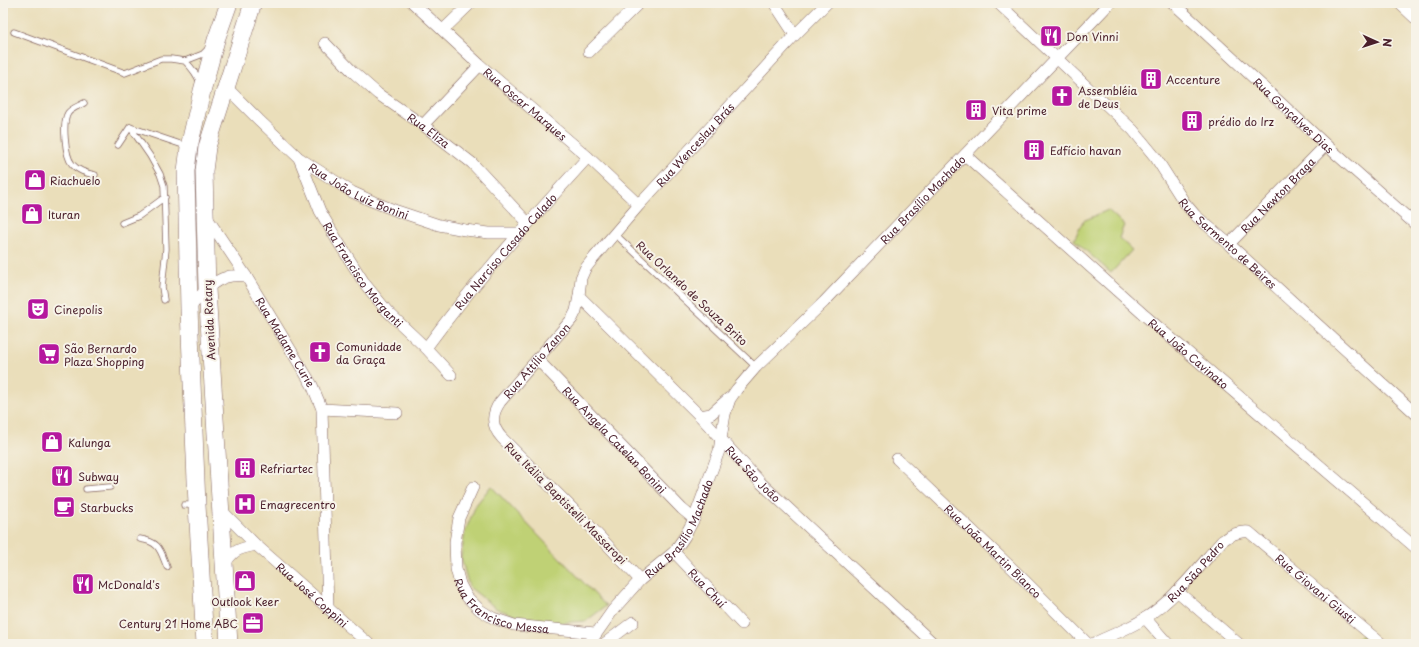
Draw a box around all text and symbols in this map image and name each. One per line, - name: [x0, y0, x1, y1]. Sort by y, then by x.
- north arrow: [1357, 22, 1397, 62]
- restaurant icon: Don Vinni: [1038, 23, 1064, 49]
- place label: Don Vinni: [1066, 28, 1119, 45]
- text: N: [1379, 38, 1396, 48]
- street label: Rua Oscar Marques: [480, 63, 571, 144]
- building icon: Accenture: [1138, 66, 1164, 92]
- place label: Accenture: [1166, 71, 1220, 88]
- street label: Rua Gonçalves Dias: [1250, 73, 1338, 157]
- place label: Assembléia de Deus: [1078, 82, 1138, 112]
- church icon: Assembléia de Deus: [1049, 83, 1075, 109]
- building icon: Vita prime: [963, 97, 989, 123]
- street label: Rua Wenceslau Brás: [652, 98, 738, 190]
- place label: Vita prime: [992, 102, 1047, 119]
- street label: Rua Eliza: [404, 108, 454, 152]
- building icon: prédio do lrz: [1179, 108, 1205, 134]
- place label: prédio do lrz: [1208, 113, 1274, 130]
- building icon: Edfício havan: [1021, 137, 1047, 163]
- place label: Edfício havan: [1050, 142, 1121, 159]
- street label: Rua Brasílio Machado: [876, 151, 969, 247]
- street label: Rua Newton Braga: [1236, 153, 1319, 237]
- street label: Rua João Luiz Bonini: [306, 158, 411, 223]
- shop icon: Riachuelo: [22, 167, 48, 193]
- place label: Riachuelo: [50, 172, 100, 189]
- street label: Rua Narciso Casado Calado: [450, 189, 560, 313]
- street label: Rua Sarmento de Beires: [1175, 194, 1281, 292]
- shop icon: Ituran: [19, 201, 45, 227]
- place label: Ituran: [48, 206, 80, 223]
- street label: Rua Francisco Morganti: [320, 218, 407, 331]
- street label: Rua Orlando de Souza Brito: [633, 237, 751, 349]
- street label: Avenida Rotary: [198, 279, 220, 361]
- street label: Rua Madame Curie: [252, 294, 320, 390]
- theatre icon: Cinepolis: [25, 296, 51, 322]
- place label: Cinepolis: [54, 301, 103, 318]
- street label: Rua João Cavinato: [1145, 314, 1233, 393]
- street label: Rua Attílio Zanon: [499, 319, 574, 402]
- place label: Comunidade da Graça: [336, 338, 402, 368]
- church icon: Comunidade da Graça: [307, 339, 333, 365]
- place label: São Bernardo Plaza Shopping: [64, 340, 144, 370]
- supermarket icon: São Bernardo Plaza Shopping: [36, 341, 62, 367]
- street label: Rua Angela Catelan Bonini: [559, 382, 671, 497]
- shop icon: Kalunga: [39, 429, 65, 455]
- place label: Kalunga: [68, 434, 111, 451]
- street label: Rua Itália Baptistelli Massaropi: [501, 438, 631, 568]
- street label: Rua São João: [722, 441, 785, 506]
- building icon: Refriartec: [232, 455, 258, 481]
- place label: Refriartec: [260, 460, 313, 477]
- restaurant icon: Subway: [49, 463, 75, 489]
- place label: Subway: [78, 468, 119, 485]
- street label: Rua Brasílio Machado: [640, 477, 716, 582]
- hospital icon: Emagrecentro: [232, 491, 258, 517]
- cafe icon: Starbucks: [51, 494, 77, 520]
- place label: Emagrecentro: [260, 496, 336, 513]
- place label: Starbucks: [80, 499, 133, 516]
- street label: Rua João Martin Bianco: [941, 500, 1046, 602]
- street label: Rua São Pedro: [1163, 537, 1227, 606]
- street label: Rua Giovani Giusti: [1272, 550, 1360, 627]
- street label: Rua José Coppini: [273, 558, 352, 631]
- street label: Rua Chuí: [685, 564, 731, 611]
- shop icon: Outlook Keer: [232, 568, 258, 594]
- restaurant icon: McDonald's: [70, 571, 96, 597]
- place label: McDonald's: [98, 576, 160, 593]
- street label: Rua Francisco Messa: [450, 576, 550, 637]
- place label: Outlook Keer: [211, 593, 280, 610]
- office icon: Century 21 Home ABC: [240, 610, 266, 636]
- place label: Century 21 Home ABC: [119, 615, 238, 632]

